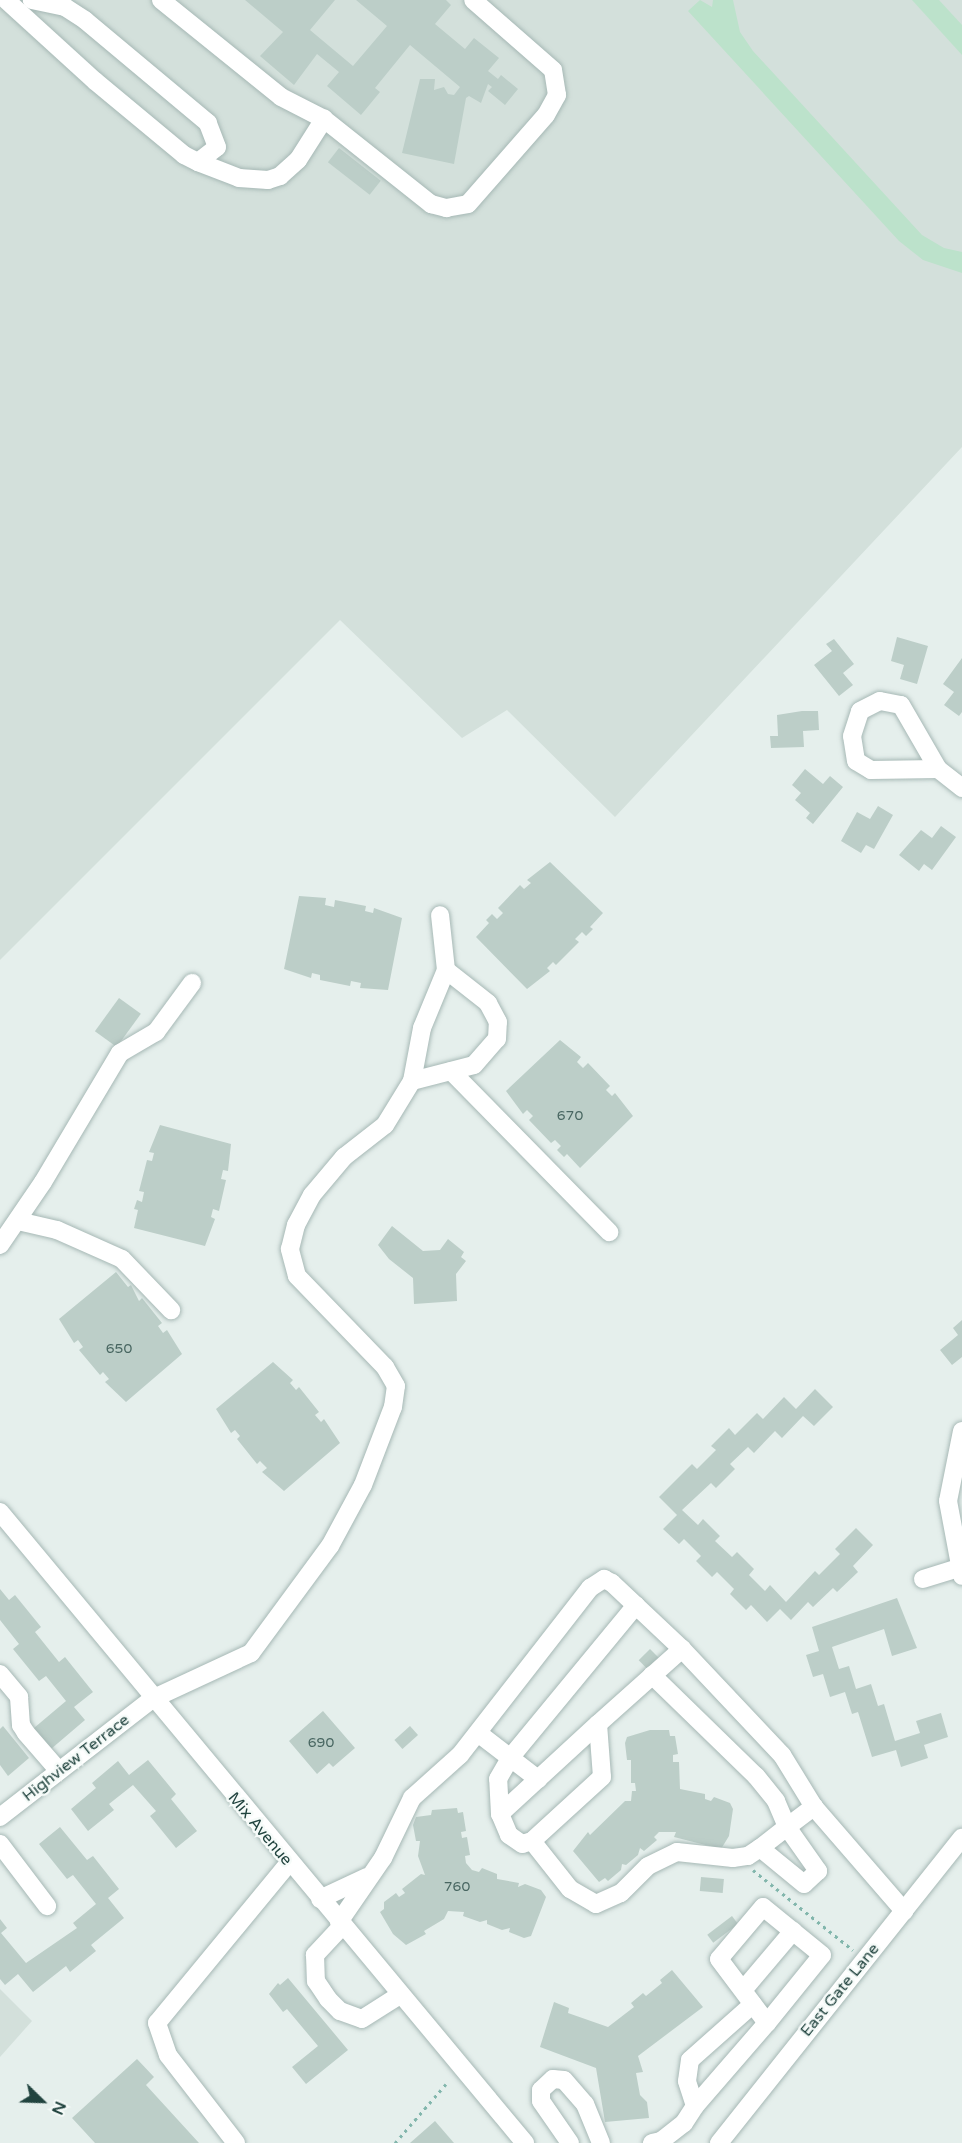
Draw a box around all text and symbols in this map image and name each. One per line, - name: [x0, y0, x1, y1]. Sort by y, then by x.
- house number: 670: [557, 1108, 583, 1124]
- house number: 650: [106, 1341, 132, 1357]
- street label: Highview Terrace: [19, 1710, 133, 1806]
- house number: 690: [308, 1735, 334, 1751]
- street label: Mix Avenue: [224, 1789, 296, 1869]
- house number: 760: [444, 1879, 470, 1895]
- street label: East Gate Lane: [797, 1940, 883, 2040]
- north arrow: [12, 2071, 72, 2131]
- text: N: [47, 2098, 70, 2118]

